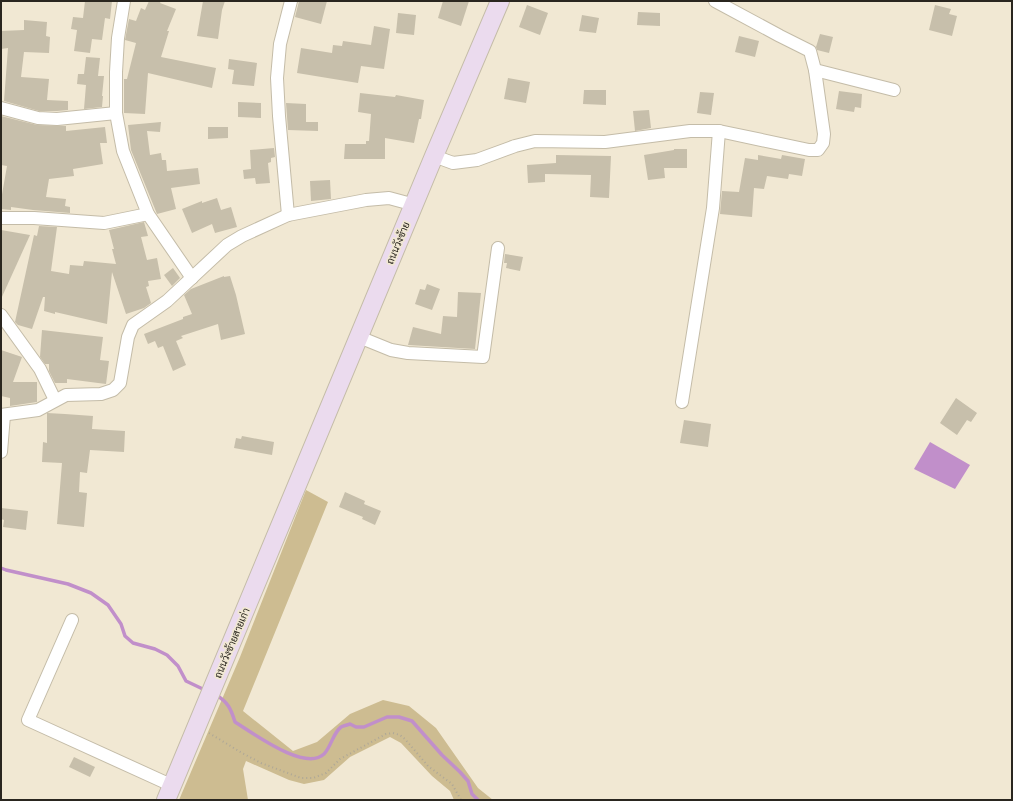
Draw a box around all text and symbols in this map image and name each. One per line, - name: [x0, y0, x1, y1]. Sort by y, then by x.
- street label: ถนนวังซ้าย: [383, 220, 412, 266]
- street label: ถนนวังซ้ายสายเก่า: [211, 606, 252, 680]

